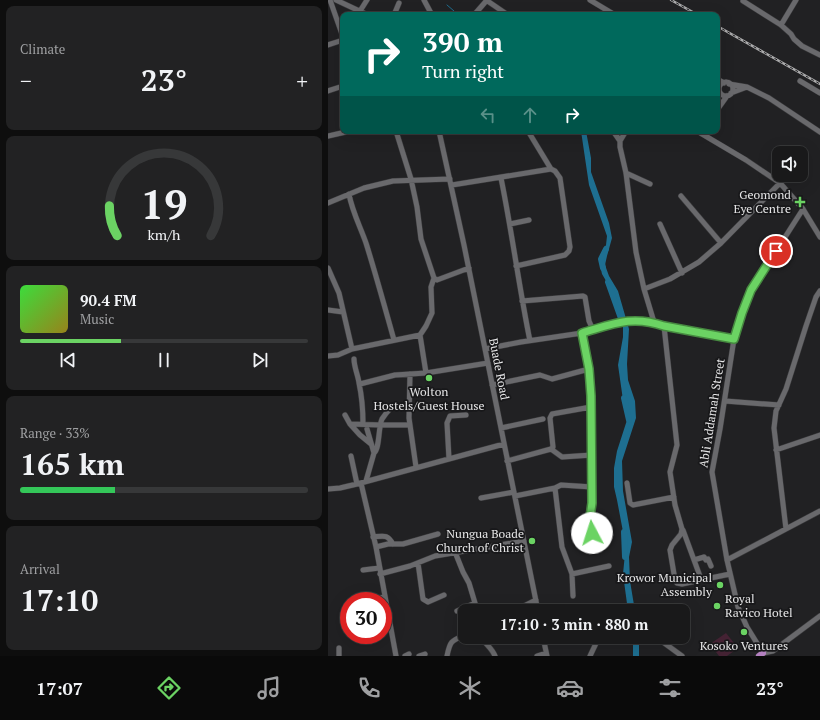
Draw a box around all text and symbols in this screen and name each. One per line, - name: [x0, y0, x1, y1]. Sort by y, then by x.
- text: 390 m: [422, 23, 503, 60]
- icon: right: [356, 28, 408, 80]
- text: Climate: [20, 40, 65, 58]
- text: Turn right: [422, 59, 504, 83]
- text: 23°: [141, 60, 187, 100]
- text: −: [20, 66, 32, 95]
- text: +: [296, 66, 308, 95]
- icon: left: [477, 104, 499, 126]
- icon: ahead: [519, 104, 541, 126]
- icon: right: [561, 104, 583, 126]
- map controls: [772, 146, 808, 182]
- button: sound: [772, 146, 808, 182]
- text: 19: [140, 176, 188, 231]
- place label: Geomond Eye Centre: [734, 187, 791, 216]
- marker: Geomond Eye Centre: [794, 196, 806, 208]
- text: km/h: [148, 225, 181, 244]
- pin: [759, 234, 793, 268]
- icon: arrive: [765, 240, 787, 262]
- text: 90.4 FM: [80, 290, 137, 310]
- text: Music: [80, 310, 114, 328]
- street label: Buade Road: [486, 337, 513, 401]
- icon: previous: [57, 349, 79, 371]
- icon: pause: [153, 349, 175, 371]
- icon: next: [249, 349, 271, 371]
- street label: Abli Addamah Street: [695, 357, 728, 469]
- marker: Wolton Hostels/Guest House: [424, 373, 434, 383]
- place label: Wolton Hostels/Guest House: [373, 384, 485, 413]
- text: Range · 33%: [20, 424, 90, 442]
- text: 165 km: [20, 444, 124, 484]
- position arrow: [571, 512, 613, 554]
- place label: Nungua Boade Church of Christ: [436, 526, 525, 555]
- marker: Nungua Boade Church of Christ: [527, 536, 537, 546]
- text: Arrival: [20, 560, 60, 578]
- place label: Krowor Municipal Assembly: [617, 570, 713, 599]
- text: 17:10: [20, 580, 98, 620]
- marker: Krowor Municipal Assembly: [715, 580, 725, 590]
- place label: Royal Ravico Hotel: [725, 591, 793, 620]
- speed limit sign: 30: [340, 592, 392, 644]
- marker: Royal Ravico Hotel: [712, 601, 722, 611]
- text: 17:10 · 3 min · 880 m: [500, 614, 648, 634]
- marker: Kosoko Ventures: [739, 627, 749, 637]
- place label: Kosoko Ventures: [700, 638, 788, 653]
- icon: directions: [155, 674, 183, 702]
- icon: music: [255, 674, 283, 702]
- icon: phone: [355, 674, 383, 702]
- icon: climate: [456, 674, 484, 702]
- icon: car: [556, 674, 584, 702]
- icon: filters: [656, 674, 684, 702]
- text: 17:07: [36, 676, 83, 700]
- text: 23°: [756, 676, 784, 700]

